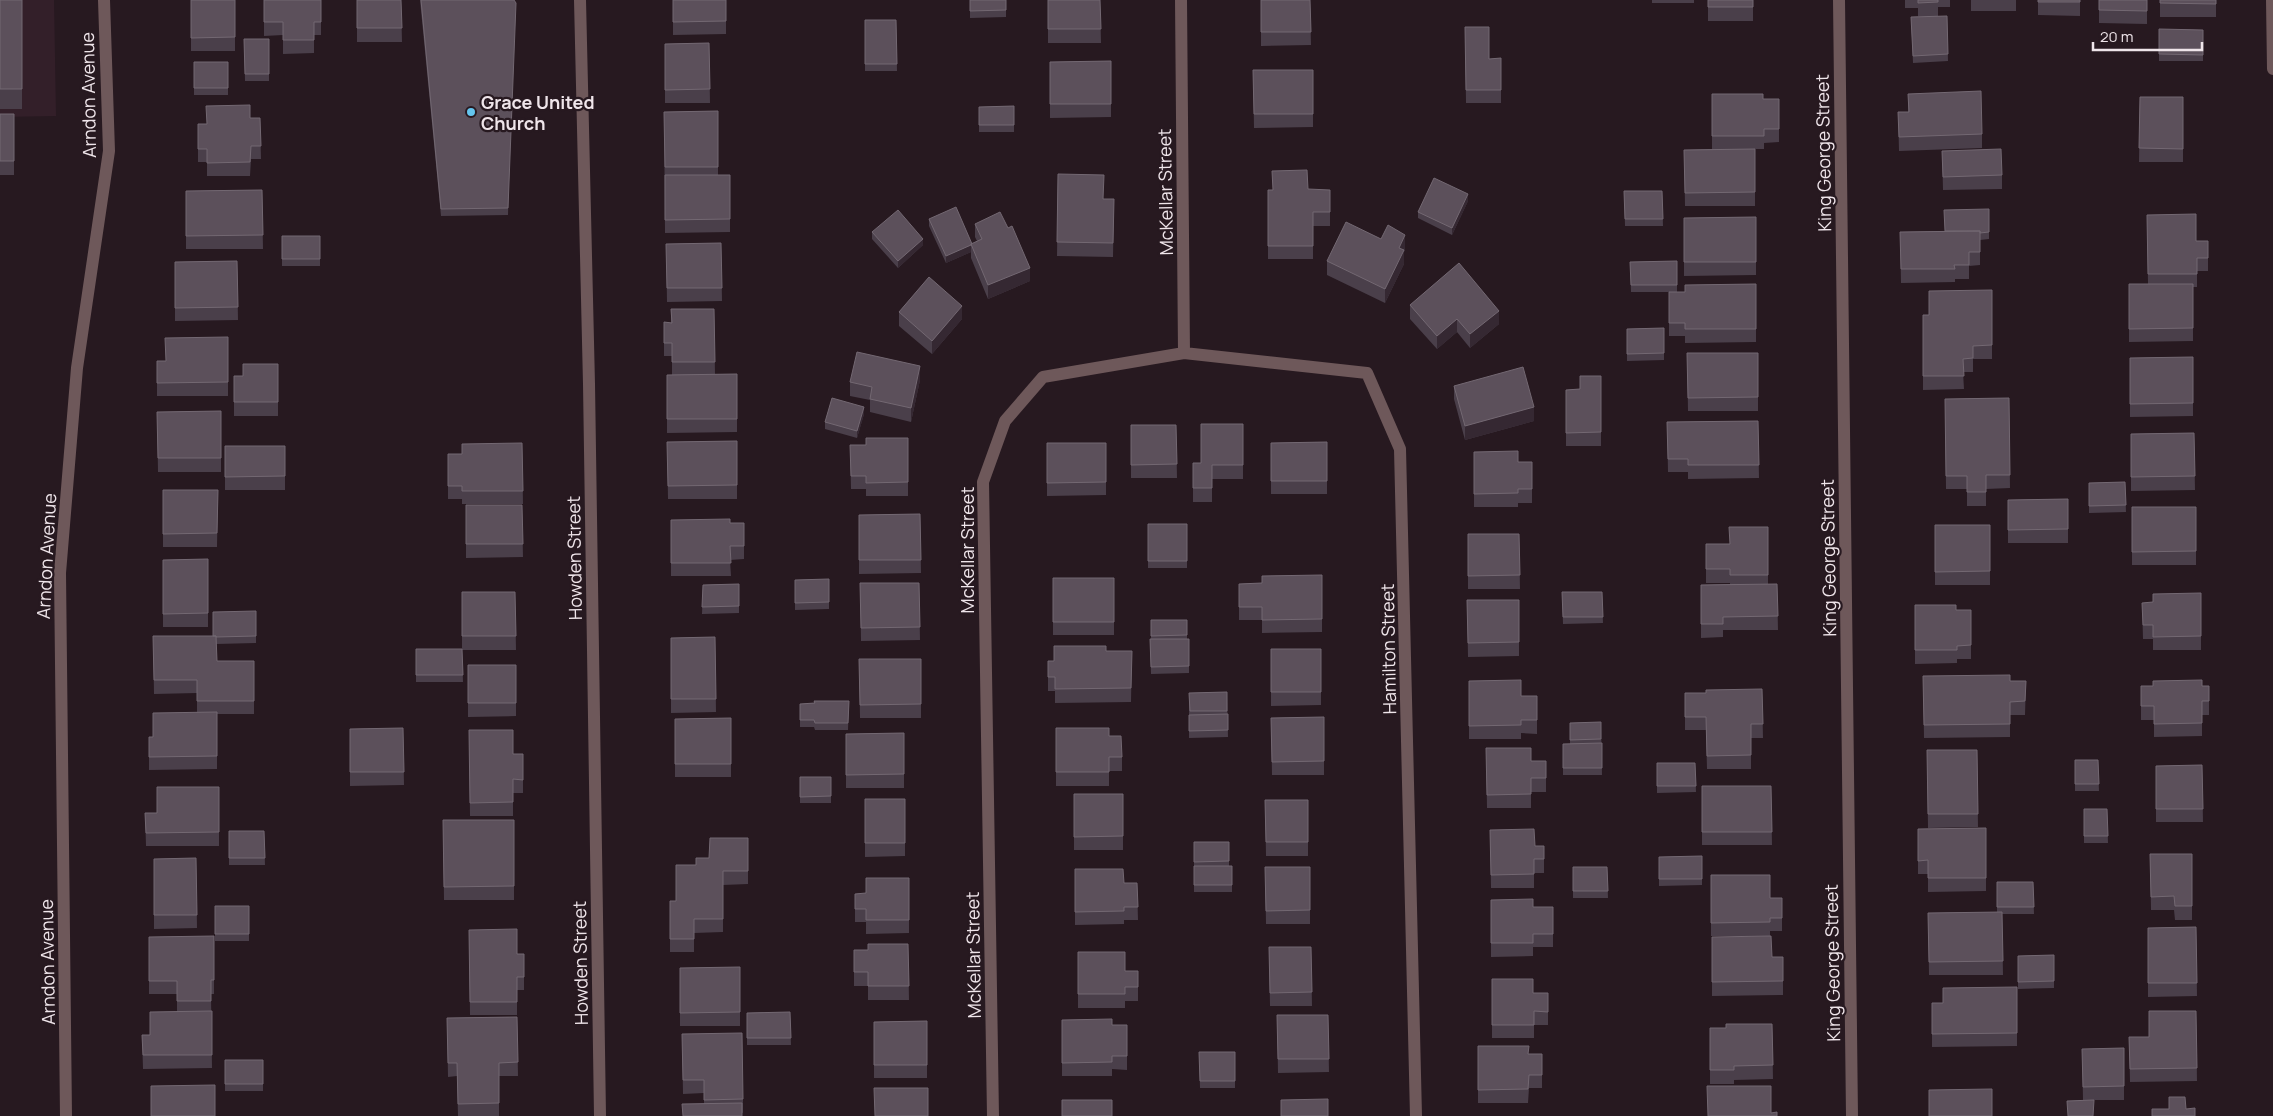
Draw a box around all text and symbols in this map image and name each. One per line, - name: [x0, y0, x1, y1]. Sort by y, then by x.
- scale bar: [2093, 20, 2202, 52]
- text: 20 m: [2100, 26, 2133, 47]
- street label: Arndon Avenue: [75, 32, 101, 158]
- street label: King George Street: [1810, 74, 1836, 232]
- place label: Grace United Church: [481, 90, 595, 135]
- marker: Grace United Church: [465, 106, 477, 118]
- street label: McKellar Street: [1152, 128, 1178, 256]
- street label: King George Street: [1815, 479, 1841, 637]
- street label: McKellar Street: [955, 487, 979, 613]
- street label: Arndon Avenue: [31, 493, 61, 619]
- street label: Howden Street: [561, 496, 587, 620]
- street label: Hamilton Street: [1375, 583, 1401, 715]
- street label: King George Street: [1819, 884, 1845, 1042]
- street label: McKellar Street: [960, 891, 986, 1019]
- street label: Arndon Avenue: [34, 899, 60, 1025]
- street label: Howden Street: [567, 901, 593, 1025]

